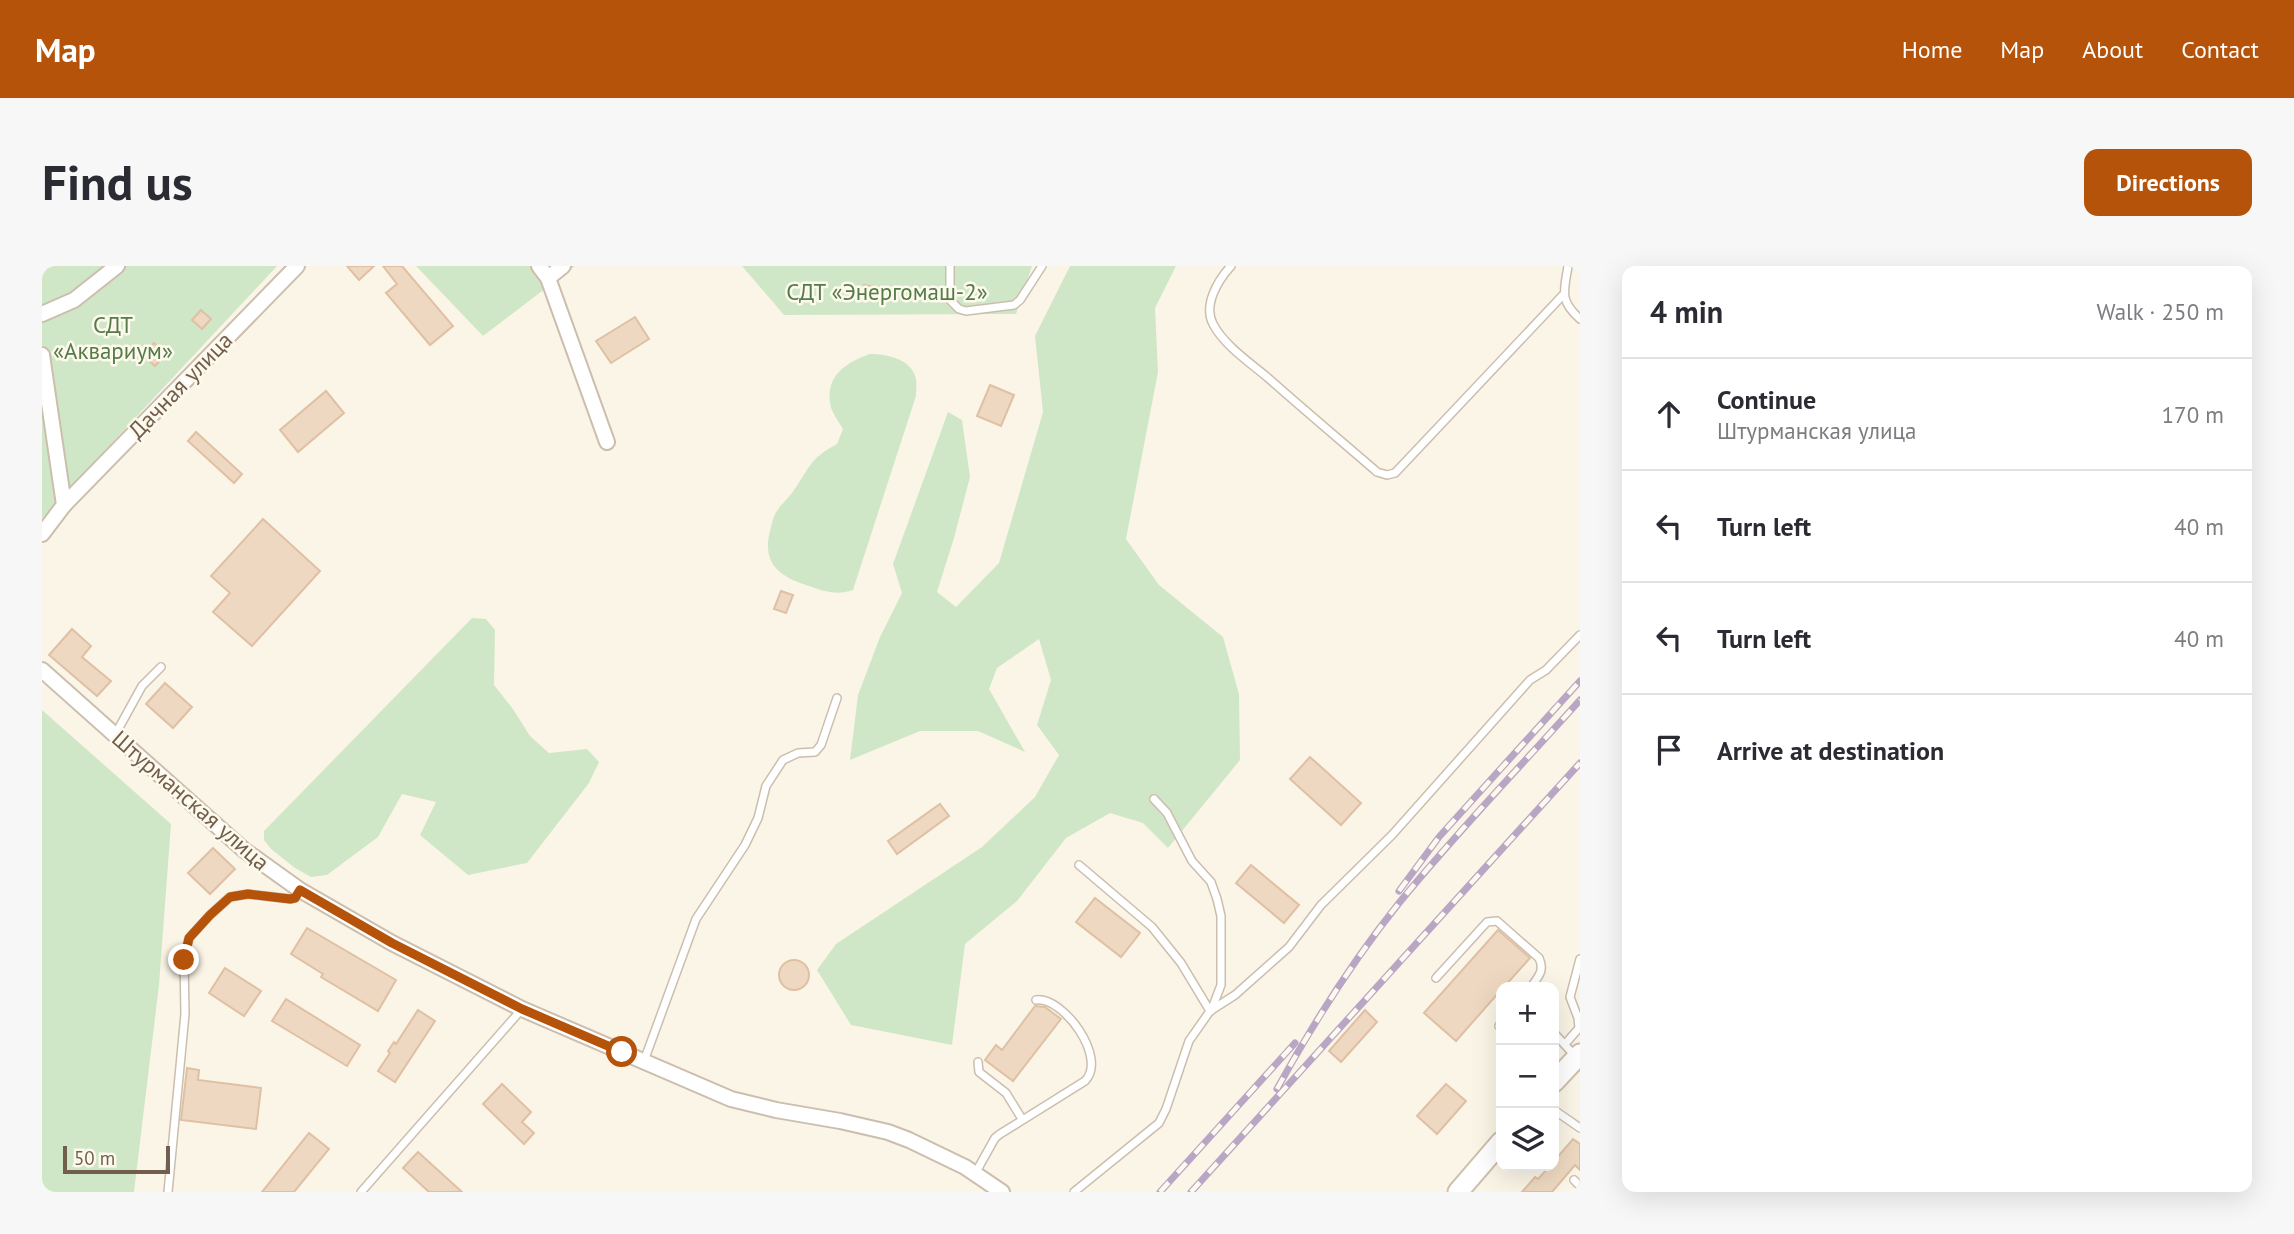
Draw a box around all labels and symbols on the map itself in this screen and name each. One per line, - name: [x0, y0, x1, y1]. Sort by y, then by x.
- park label: СДТ «Энергомаш-2»: [786, 277, 988, 306]
- park label: СДТ «Аквариум»: [53, 310, 173, 365]
- street label: Дачная улица: [122, 325, 238, 445]
- street label: Штурманская улица: [106, 724, 276, 876]
- route end: [168, 944, 199, 975]
- route start: [606, 1036, 637, 1067]
- scale bar: [63, 1143, 170, 1175]

